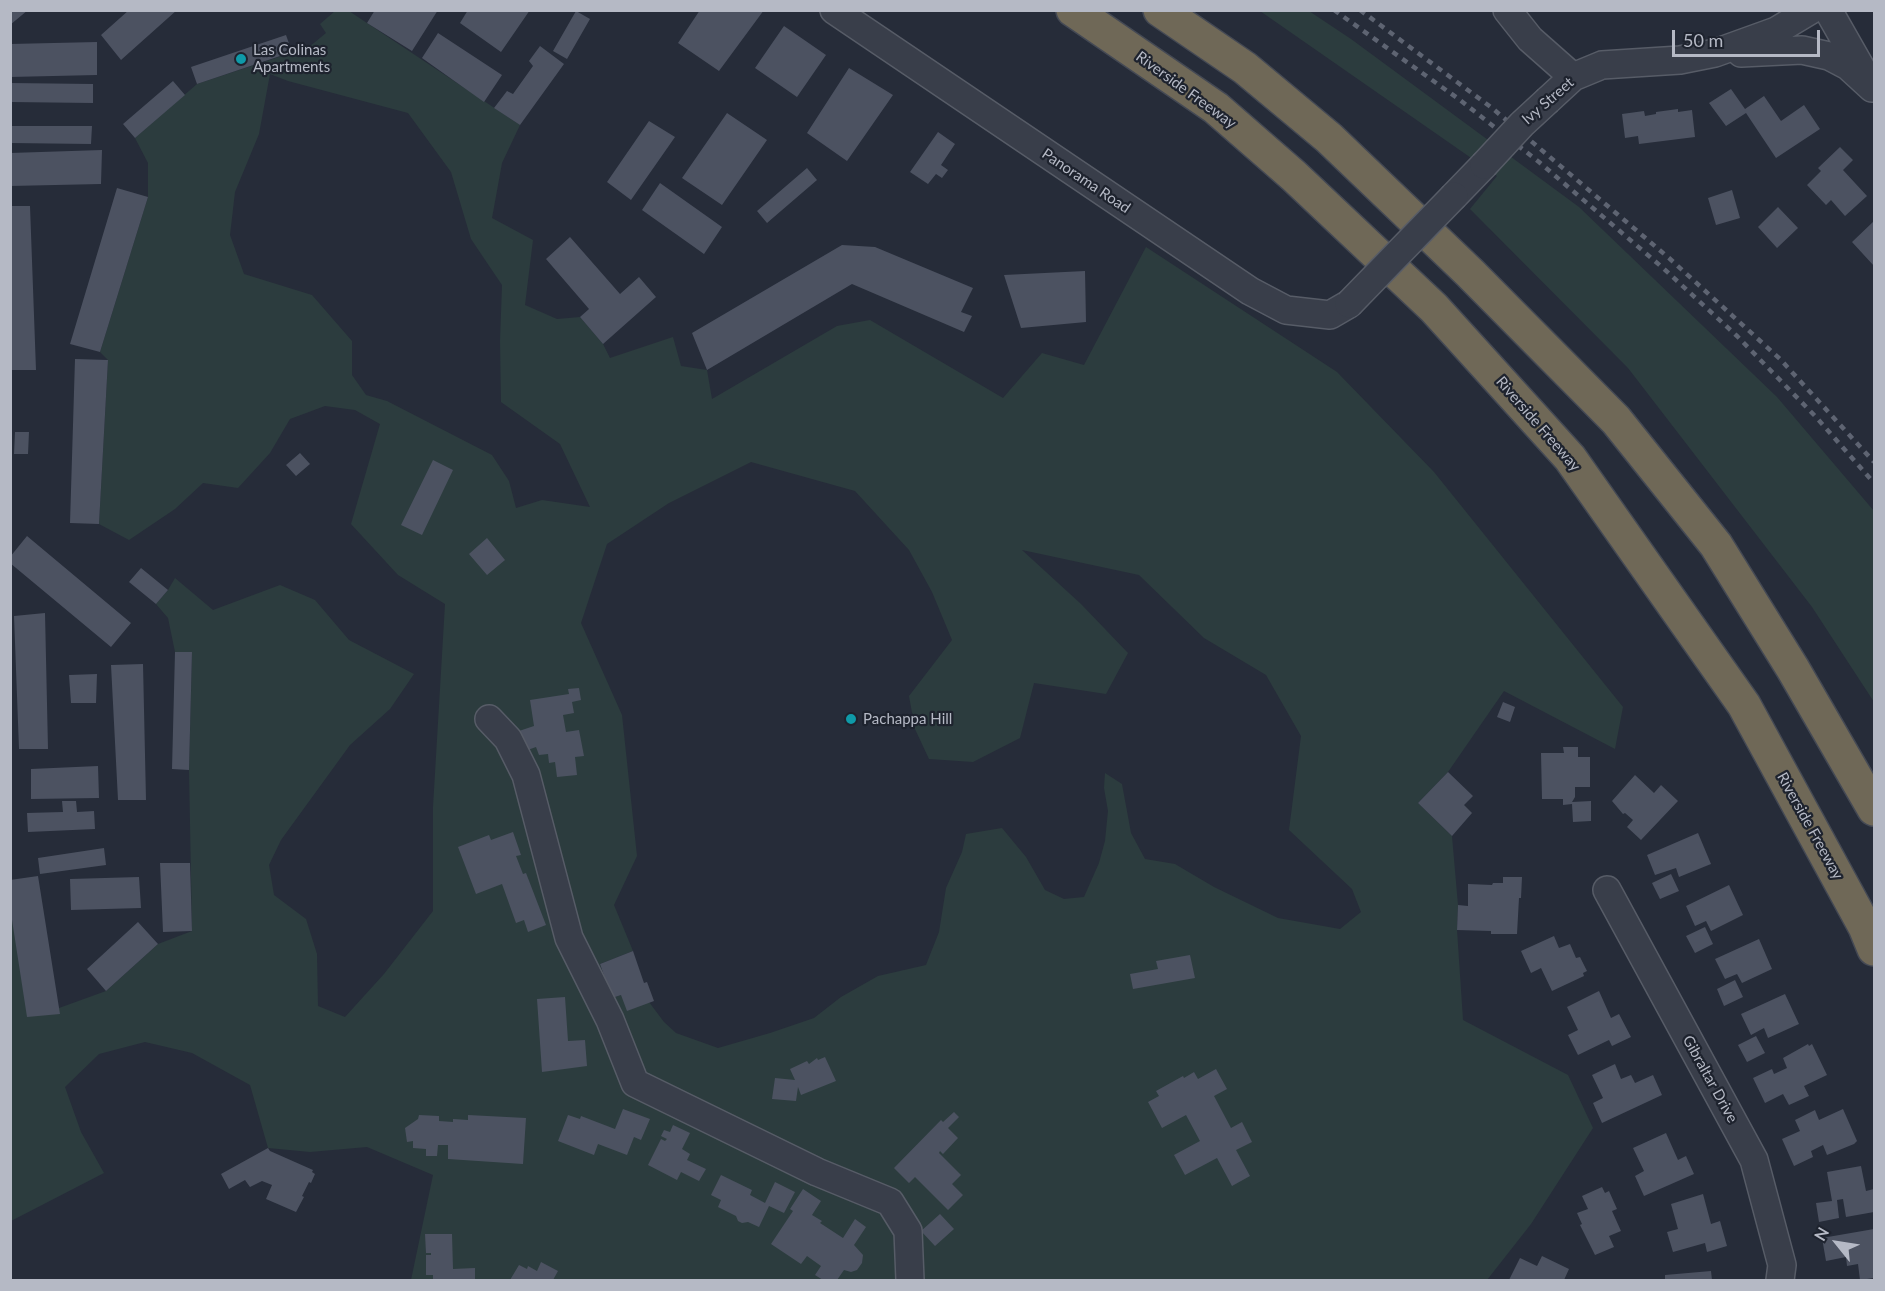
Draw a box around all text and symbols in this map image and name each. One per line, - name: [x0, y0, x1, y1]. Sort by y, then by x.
- scale bar: [1675, 18, 1824, 56]
- text: 50 m: [1683, 29, 1723, 51]
- place label: Las Colinas Apartments: [253, 41, 330, 76]
- street label: Riverside Freeway: [1132, 48, 1240, 132]
- marker: Las Colinas Apartments: [234, 52, 248, 66]
- street label: Ivy Street: [1518, 74, 1578, 128]
- street label: Panorama Road: [1038, 145, 1134, 217]
- street label: Riverside Freeway: [1492, 373, 1584, 475]
- place label: Pachappa Hill: [863, 710, 952, 728]
- marker: Pachappa Hill: [844, 712, 858, 726]
- street label: Riverside Freeway: [1773, 769, 1847, 883]
- street label: Gibraltar Drive: [1679, 1032, 1741, 1126]
- north arrow: [1807, 1213, 1867, 1273]
- text: N: [1810, 1224, 1832, 1244]

